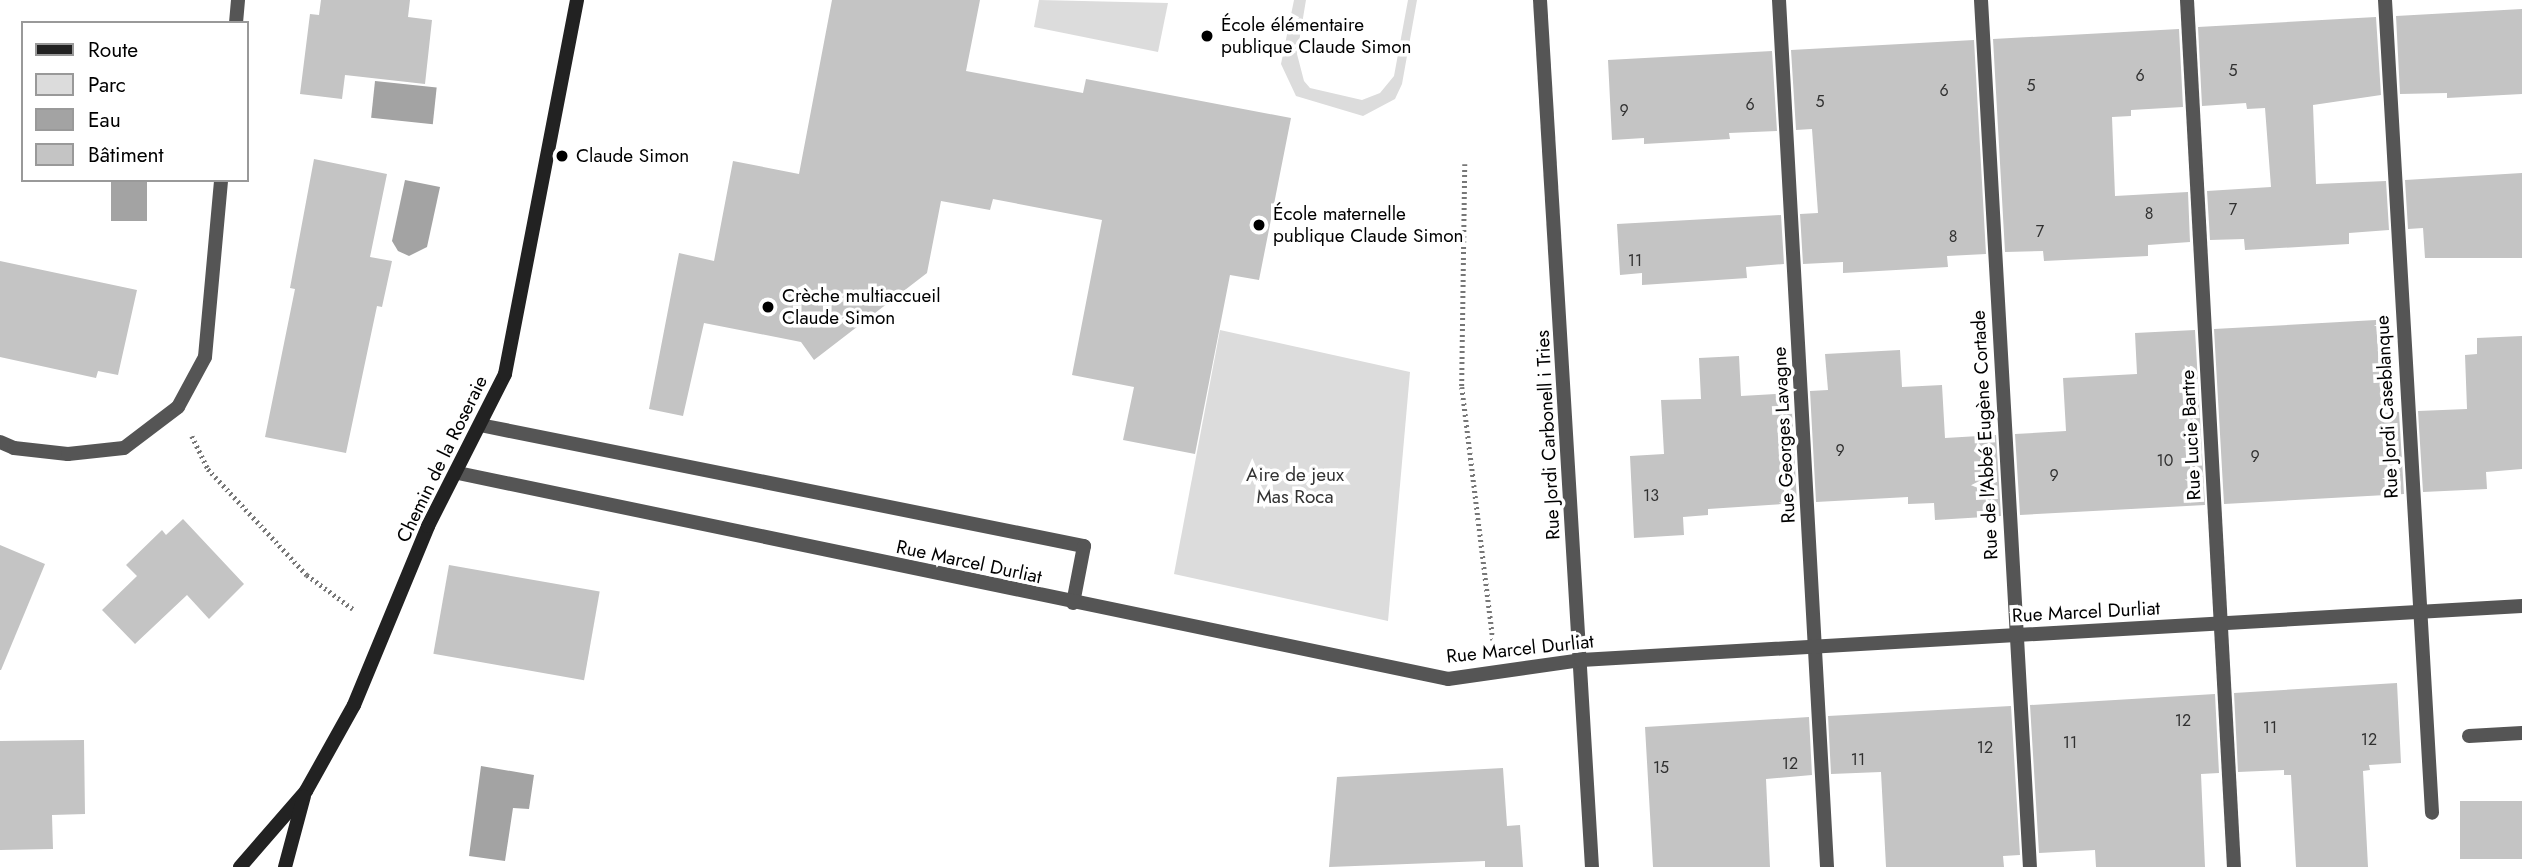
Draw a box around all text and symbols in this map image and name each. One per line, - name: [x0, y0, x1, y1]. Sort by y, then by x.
- place label: École élémentaire publique Claude Simon: [1221, 14, 1412, 58]
- legend: [21, 21, 248, 182]
- marker: École élémentaire publique Claude Simon: [1199, 28, 1215, 44]
- text: Route: [88, 35, 138, 65]
- house number: 5: [2228, 61, 2238, 81]
- house number: 6: [2135, 66, 2145, 86]
- text: Parc: [88, 70, 126, 100]
- house number: 5: [2026, 76, 2036, 96]
- house number: 6: [1939, 81, 1949, 101]
- house number: 5: [1815, 92, 1825, 112]
- house number: 6: [1745, 95, 1755, 115]
- house number: 9: [1619, 101, 1629, 121]
- text: Eau: [88, 105, 121, 135]
- text: Bâtiment: [88, 140, 164, 170]
- place label: Claude Simon: [576, 145, 689, 167]
- marker: Claude Simon: [554, 148, 570, 164]
- house number: 7: [2229, 200, 2237, 220]
- place label: École maternelle publique Claude Simon: [1273, 203, 1464, 247]
- house number: 8: [2145, 204, 2153, 224]
- marker: École maternelle publique Claude Simon: [1251, 217, 1267, 233]
- house number: 7: [2036, 222, 2044, 242]
- house number: 8: [1949, 227, 1957, 247]
- house number: 11: [1628, 251, 1642, 271]
- place label: Crèche multiaccueil Claude Simon: [782, 285, 941, 329]
- marker: Crèche multiaccueil Claude Simon: [760, 299, 776, 315]
- street label: Rue de l'Abbé Eugène Cortade: [1967, 310, 2003, 560]
- street label: Rue Jordi Caseblanque: [2371, 315, 2403, 499]
- street label: Rue Jordi Carbonell i Tries: [1531, 330, 1565, 540]
- street label: Rue Georges Lavagne: [1768, 346, 1800, 524]
- street label: Rue Lucie Bartre: [2176, 369, 2206, 501]
- street label: Chemin de la Roseraie: [392, 372, 492, 546]
- house number: 9: [1835, 441, 1845, 461]
- house number: 9: [2250, 447, 2260, 467]
- house number: 10: [2157, 451, 2173, 471]
- park label: Aire de jeux Mas Roca: [1246, 464, 1344, 508]
- house number: 9: [2049, 466, 2059, 486]
- house number: 13: [1643, 486, 1659, 506]
- street label: Rue Marcel Durliat: [894, 535, 1044, 589]
- street label: Rue Marcel Durliat: [2011, 597, 2161, 627]
- street label: Rue Marcel Durliat: [1445, 630, 1595, 668]
- house number: 12: [2175, 711, 2191, 731]
- house number: 11: [2263, 718, 2277, 738]
- house number: 12: [2361, 730, 2377, 750]
- house number: 11: [2063, 733, 2077, 753]
- house number: 12: [1977, 738, 1993, 758]
- house number: 11: [1851, 750, 1865, 770]
- house number: 12: [1782, 754, 1798, 774]
- house number: 15: [1653, 758, 1669, 778]

